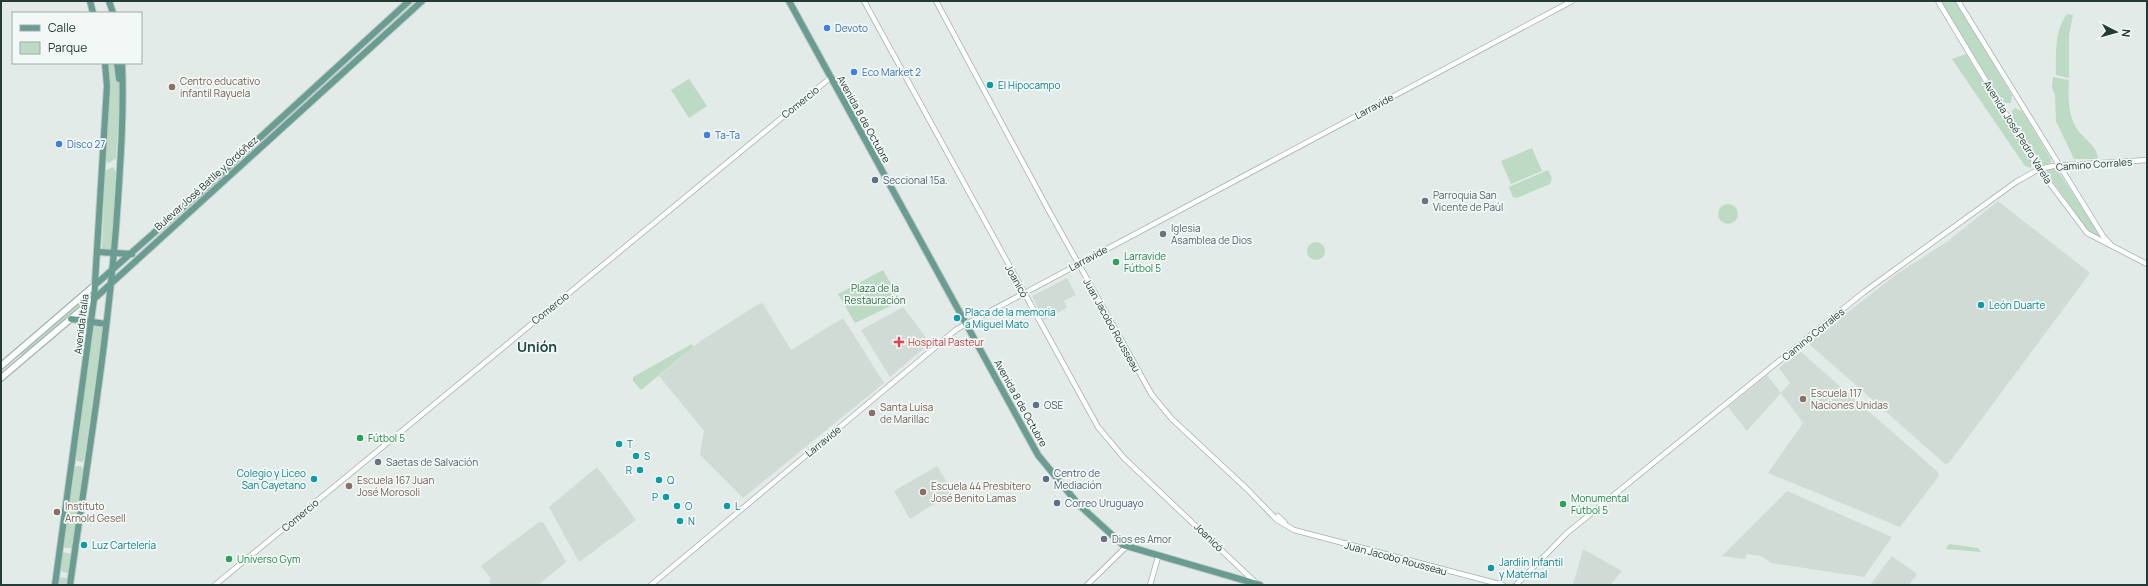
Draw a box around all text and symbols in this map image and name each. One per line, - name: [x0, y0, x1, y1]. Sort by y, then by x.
- legend: [12, 12, 142, 64]
- north arrow: [2096, 12, 2136, 52]
- text: Calle: [48, 19, 76, 36]
- place label: Devoto: [835, 21, 868, 35]
- marker: Devoto: [822, 23, 832, 33]
- text: N: [2119, 28, 2134, 38]
- text: Parque: [48, 39, 87, 56]
- place label: Eco Market 2: [862, 65, 921, 79]
- marker: Eco Market 2: [849, 67, 859, 77]
- street label: Avenida 8 de Octubre: [834, 73, 894, 165]
- place label: Centro educativo infantil Rayuela: [180, 74, 260, 100]
- place label: El Hipocampo: [998, 78, 1061, 92]
- street label: Avenida José Pedro Varela: [1980, 78, 2056, 186]
- marker: El Hipocampo: [985, 80, 995, 90]
- marker: Centro educativo infantil Rayuela: [167, 82, 177, 92]
- street label: Comercio: [778, 83, 822, 121]
- street label: Larravide: [1352, 90, 1396, 122]
- place label: Ta-Ta: [715, 128, 740, 142]
- marker: Ta-Ta: [702, 130, 712, 140]
- street label: Bulevar José Batlle y Ordóñez: [151, 133, 261, 233]
- place label: Disco 27: [67, 137, 105, 151]
- marker: Disco 27: [54, 139, 64, 149]
- street label: Camino Corrales: [2055, 154, 2133, 174]
- place label: Seccional 15a.: [883, 173, 948, 187]
- marker: Seccional 15a.: [870, 175, 880, 185]
- place label: Parroquia San Vicente de Paúl: [1433, 188, 1503, 214]
- marker: Parroquia San Vicente de Paúl: [1420, 196, 1430, 206]
- place label: Iglesia Asamblea de Dios: [1171, 221, 1252, 247]
- marker: Iglesia Asamblea de Dios: [1158, 229, 1168, 239]
- street label: Larravide: [1066, 242, 1110, 274]
- place label: Larravide Fútbol 5: [1124, 249, 1166, 275]
- marker: Larravide Fútbol 5: [1111, 257, 1121, 267]
- street label: Joanicó: [1002, 262, 1032, 300]
- street label: Juan Jacobo Rousseau: [1080, 276, 1144, 374]
- park label: Plaza de la Restauración: [844, 281, 906, 307]
- street label: Comercio: [528, 289, 572, 327]
- street label: Avenida Italia: [70, 293, 92, 355]
- place label: León Duarte: [1989, 298, 2045, 312]
- marker: León Duarte: [1976, 300, 1986, 310]
- place label: Placa de la memoria a Miguel Mato: [965, 305, 1056, 331]
- street label: Camino Corrales: [1779, 305, 1847, 363]
- marker: Placa de la memoria a Miguel Mato: [952, 313, 962, 323]
- place label: Hospital Pasteur: [908, 335, 984, 349]
- marker: Hospital Pasteur: [893, 336, 905, 348]
- district label: Unión: [517, 337, 557, 356]
- street label: Avenida 8 de Octubre: [991, 357, 1051, 449]
- place label: Escuela 117 Naciones Unidas: [1811, 386, 1888, 412]
- marker: Escuela 117 Naciones Unidas: [1798, 394, 1808, 404]
- place label: OSE: [1044, 398, 1063, 412]
- place label: Santa Luisa de Marillac: [880, 400, 933, 426]
- marker: OSE: [1031, 400, 1041, 410]
- marker: Santa Luisa de Marillac: [867, 408, 877, 418]
- street label: Larravide: [802, 422, 844, 460]
- place label: Fútbol 5: [368, 431, 405, 445]
- marker: Fútbol 5: [355, 433, 365, 443]
- place label: T: [627, 437, 633, 451]
- marker: T: [614, 439, 624, 449]
- place label: S: [644, 449, 650, 463]
- marker: S: [631, 451, 641, 461]
- place label: Saetas de Salvación: [386, 455, 478, 469]
- marker: Saetas de Salvación: [373, 457, 383, 467]
- place label: R: [626, 463, 632, 477]
- marker: R: [635, 465, 645, 475]
- place label: Colegio y Liceo San Cayetano: [237, 466, 306, 492]
- place label: Centro de Mediación: [1054, 466, 1102, 492]
- place label: Escuela 167 Juan José Morosoli: [357, 473, 434, 499]
- place label: Q: [667, 473, 674, 487]
- marker: Colegio y Liceo San Cayetano: [309, 474, 319, 484]
- marker: Centro de Mediación: [1041, 474, 1051, 484]
- marker: Q: [654, 475, 664, 485]
- place label: Escuela 44 Presbítero José Benito Lamas: [931, 479, 1031, 505]
- marker: Escuela 167 Juan José Morosoli: [344, 481, 354, 491]
- marker: Escuela 44 Presbítero José Benito Lamas: [918, 487, 928, 497]
- place label: P: [652, 490, 658, 504]
- place label: Monumental Fútbol 5: [1571, 491, 1629, 517]
- marker: P: [661, 492, 671, 502]
- street label: Comercio: [278, 495, 322, 535]
- place label: Correo Uruguayo: [1065, 496, 1144, 510]
- marker: Correo Uruguayo: [1052, 498, 1062, 508]
- place label: Instituto Arnold Gesell: [65, 499, 126, 525]
- place label: O: [685, 499, 692, 513]
- place label: L: [735, 499, 740, 513]
- marker: Monumental Fútbol 5: [1558, 499, 1568, 509]
- marker: O: [672, 501, 682, 511]
- marker: L: [722, 501, 732, 511]
- marker: Instituto Arnold Gesell: [52, 507, 62, 517]
- place label: N: [688, 514, 695, 528]
- marker: N: [675, 516, 685, 526]
- street label: Joanicó: [1191, 520, 1227, 554]
- place label: Dios es Amor: [1112, 532, 1172, 546]
- marker: Dios es Amor: [1099, 534, 1109, 544]
- place label: Luz Cartelería: [92, 538, 156, 552]
- street label: Juan Jacobo Rousseau: [1343, 538, 1449, 578]
- marker: Luz Cartelería: [79, 540, 89, 550]
- place label: Universo Gym: [237, 552, 300, 566]
- marker: Universo Gym: [224, 554, 234, 564]
- place label: Jardiín Infantil y Maternal: [1499, 555, 1563, 581]
- marker: Jardiín Infantil y Maternal: [1486, 563, 1496, 573]

